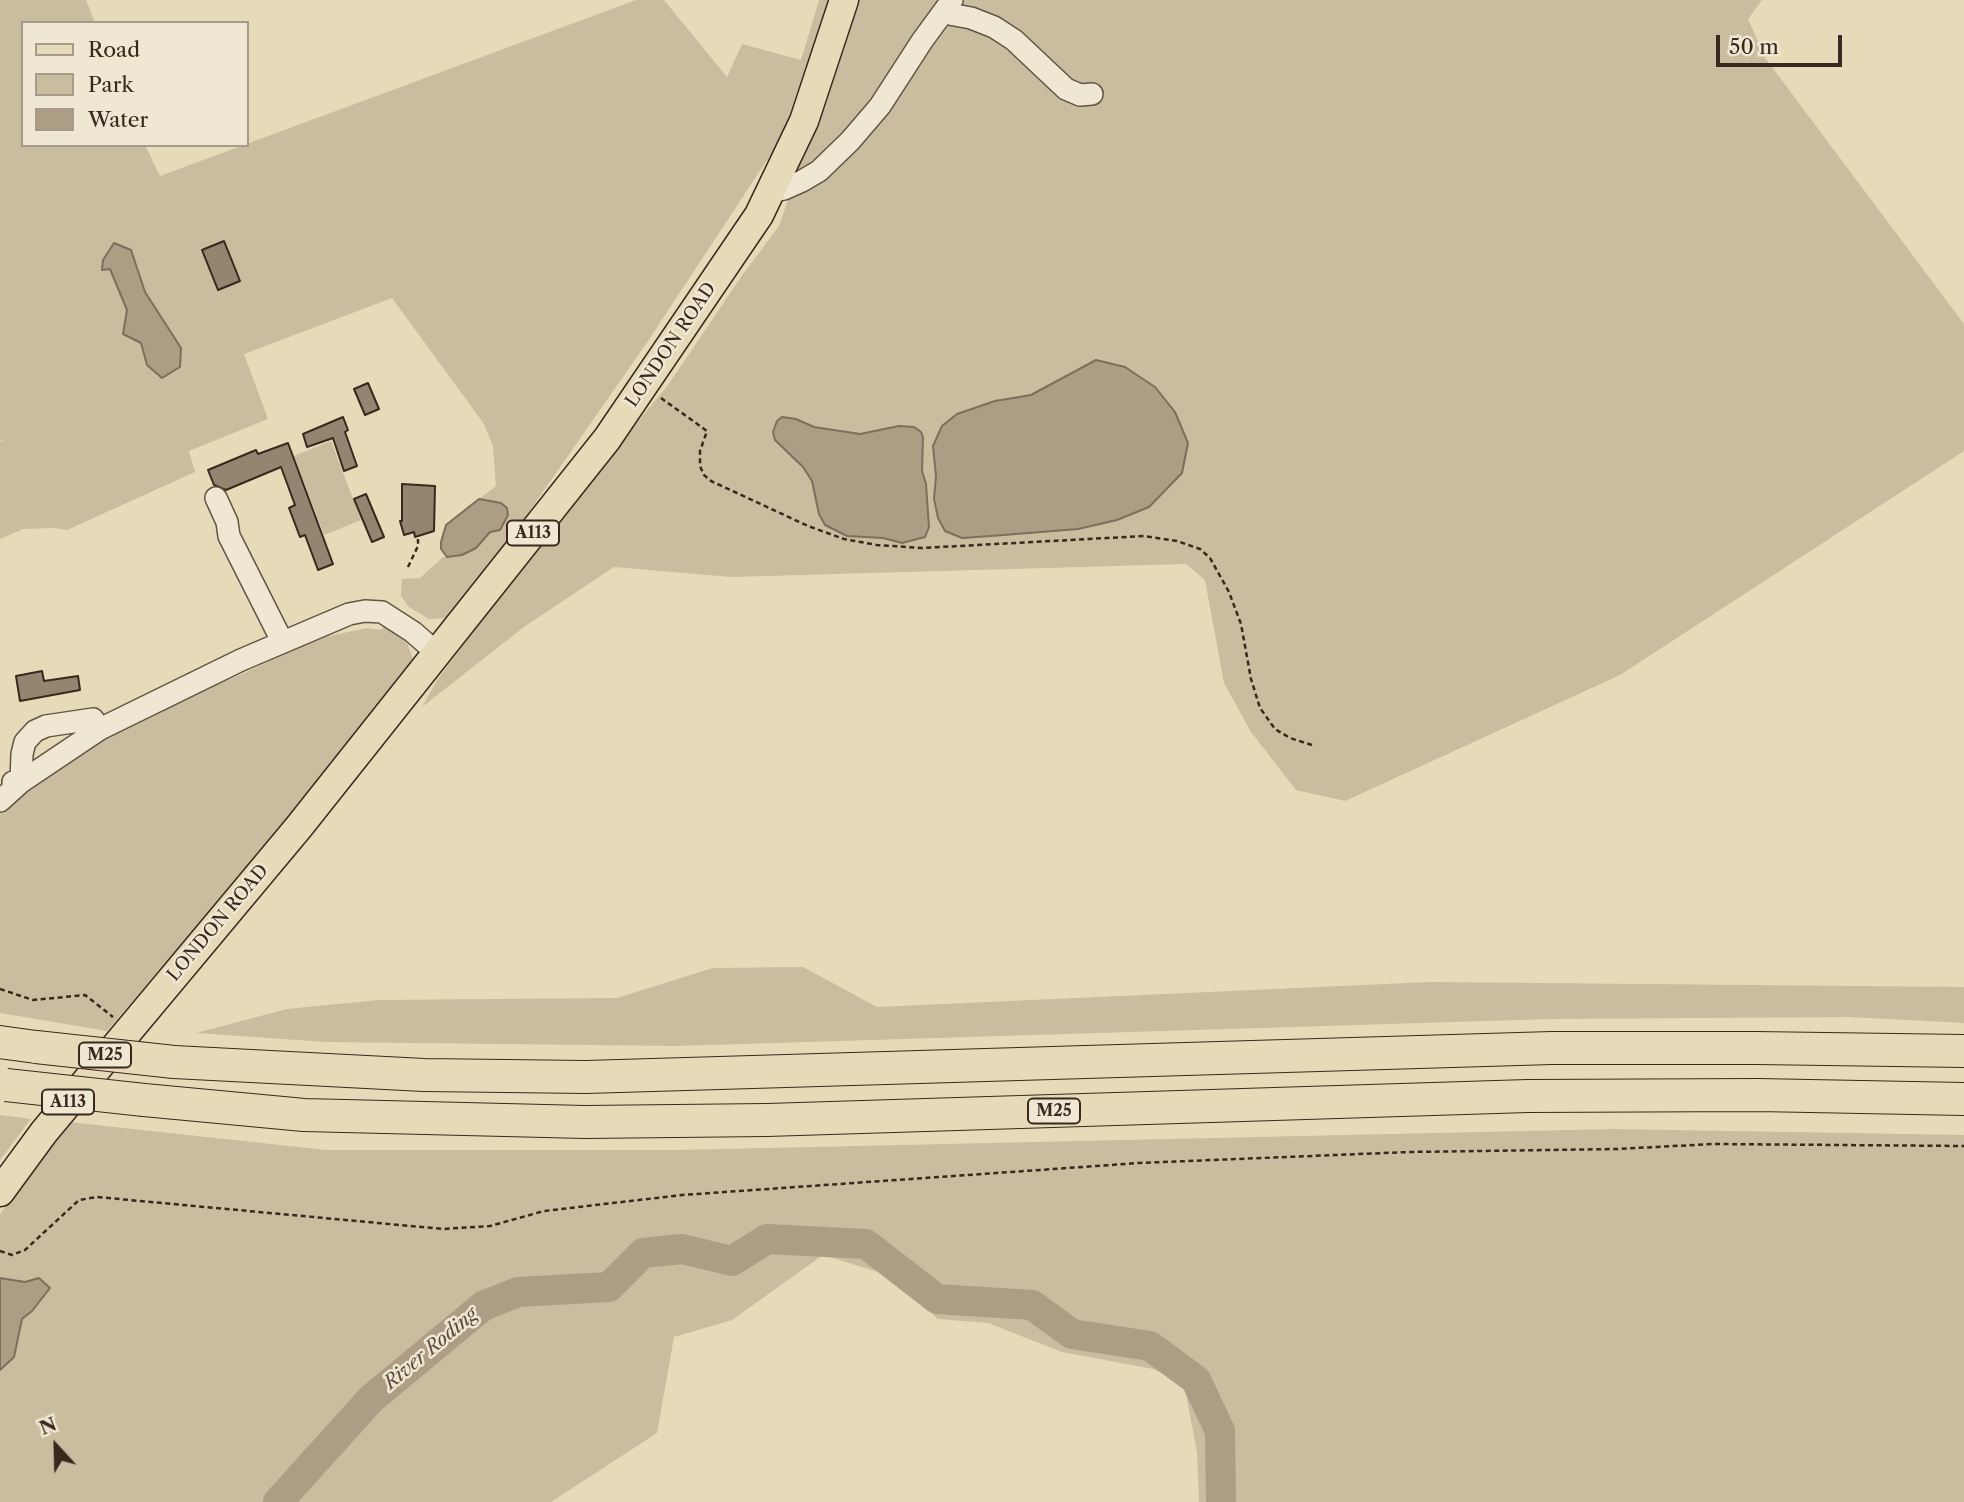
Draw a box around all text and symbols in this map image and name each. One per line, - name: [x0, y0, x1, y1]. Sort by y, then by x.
- legend: [21, 21, 248, 147]
- scale bar: [1719, 21, 1845, 65]
- text: 50 m: [1729, 34, 1779, 59]
- text: Road: [88, 37, 140, 62]
- text: Park: [88, 72, 134, 97]
- text: Water: [88, 107, 148, 132]
- street label: LONDON ROAD: [621, 279, 721, 411]
- road number: A113: [507, 520, 559, 546]
- street label: LONDON ROAD: [163, 860, 273, 986]
- road number: M25: [79, 1042, 131, 1068]
- road number: A113: [42, 1090, 94, 1114]
- road number: M25: [1028, 1098, 1080, 1124]
- water label: River Roding: [380, 1303, 482, 1395]
- north arrow: [21, 1411, 91, 1481]
- text: N: [36, 1412, 60, 1440]

